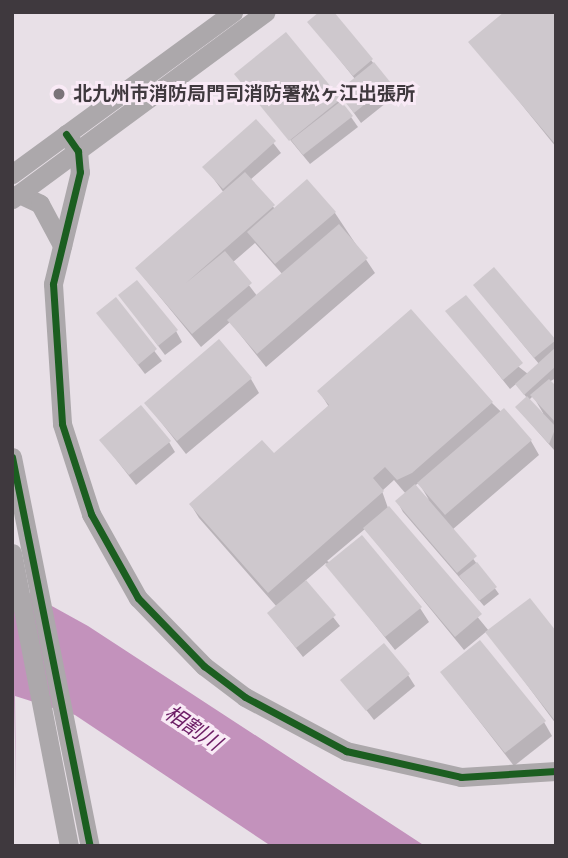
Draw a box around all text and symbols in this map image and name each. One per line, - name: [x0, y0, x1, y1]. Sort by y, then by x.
- place label: 北九州市消防局門司消防署松ヶ江出張所: [73, 83, 415, 105]
- marker: 北九州市消防局門司消防署松ヶ江出張所: [51, 86, 67, 102]
- water label: 相割川: [160, 700, 226, 756]

